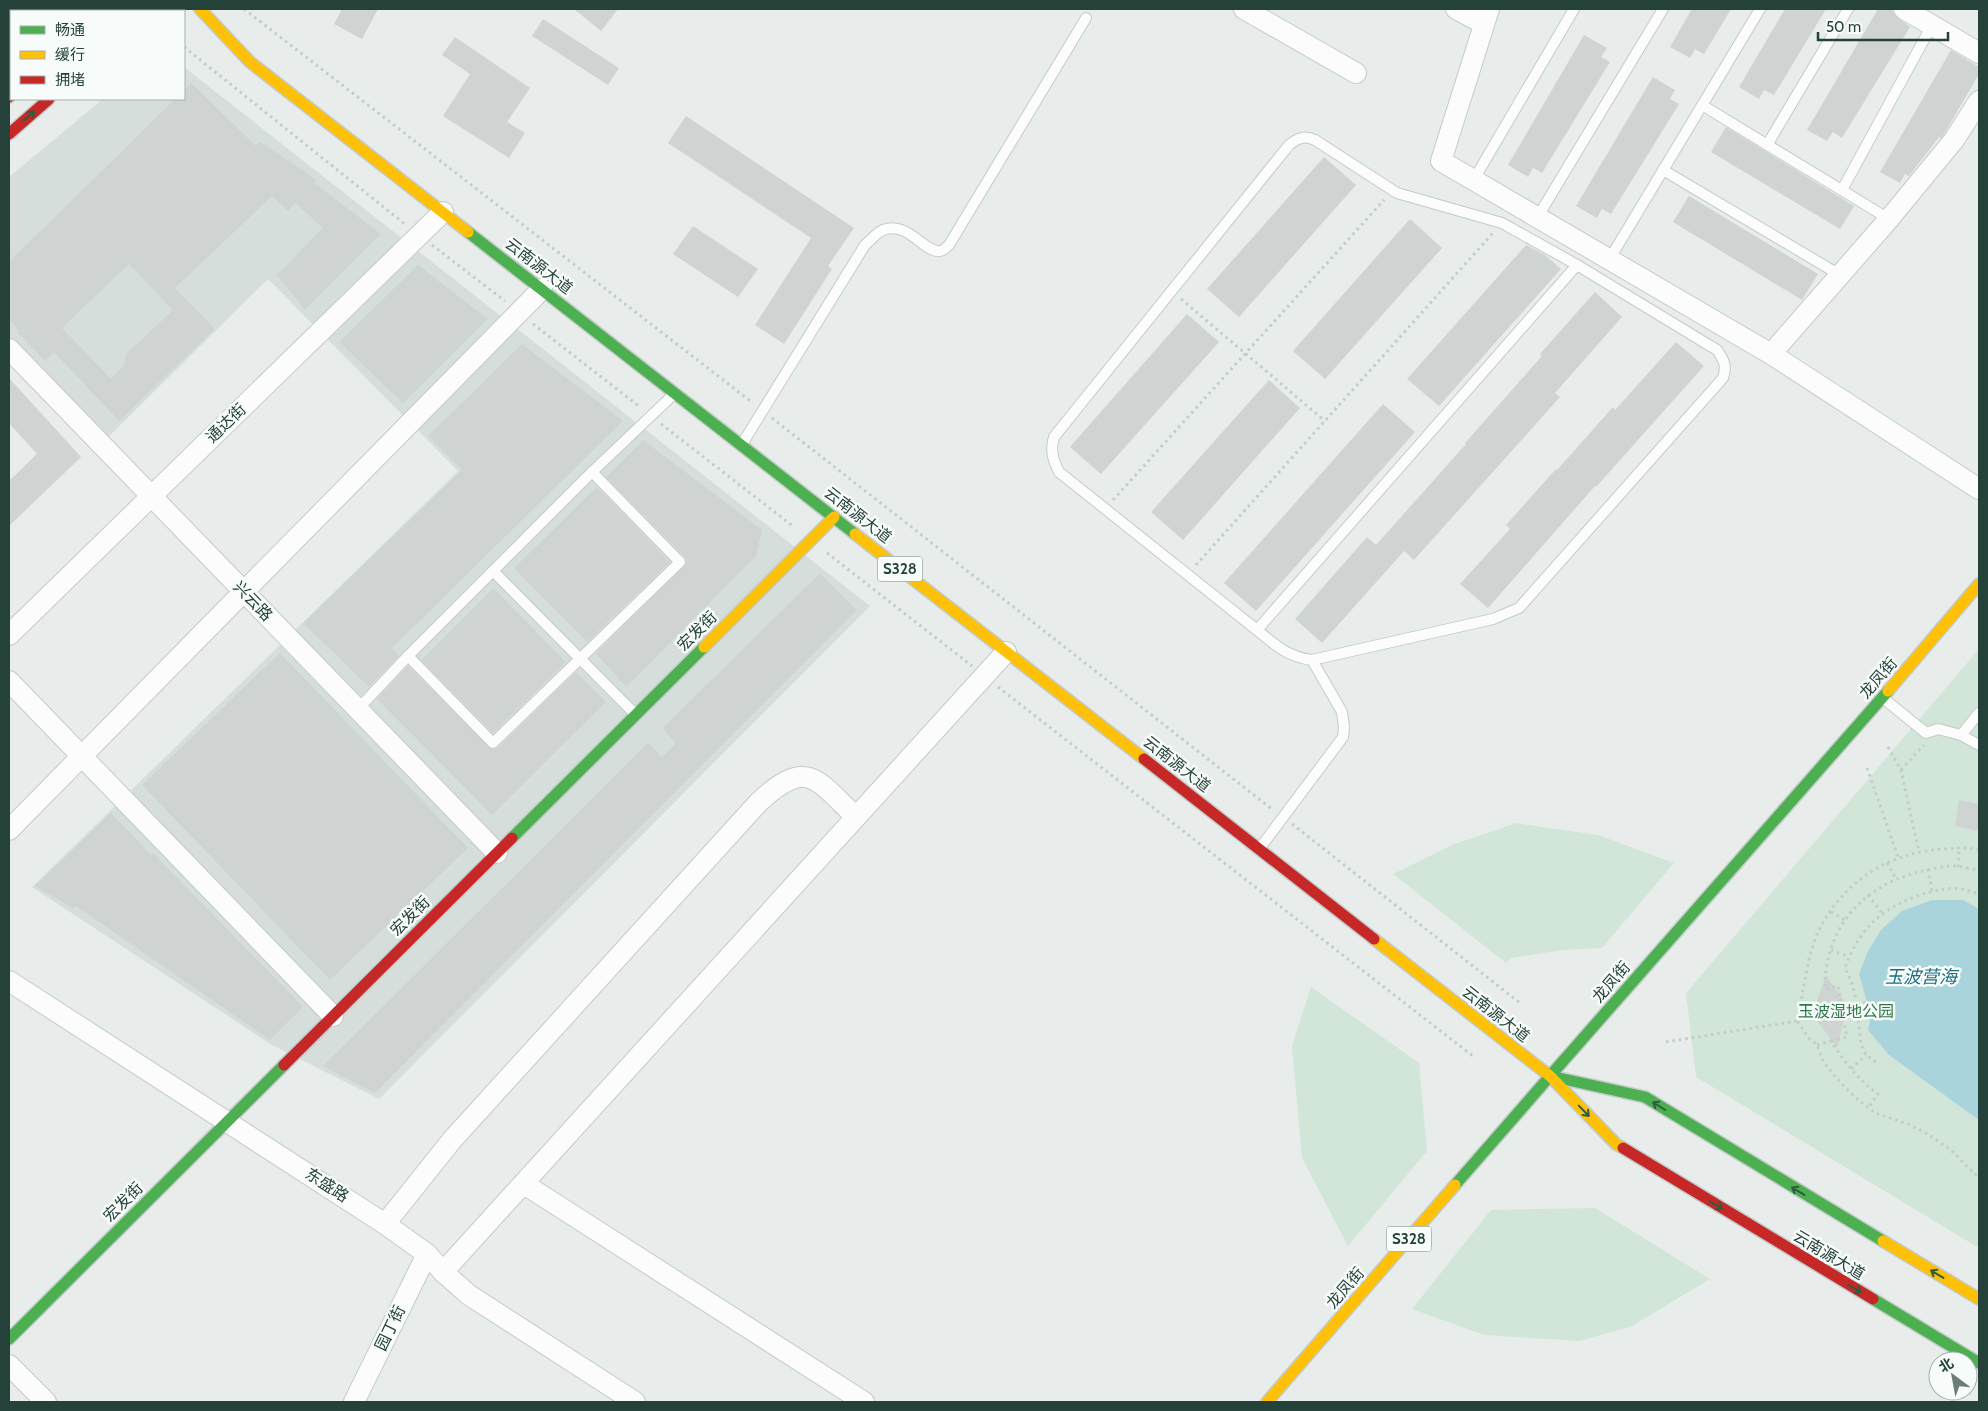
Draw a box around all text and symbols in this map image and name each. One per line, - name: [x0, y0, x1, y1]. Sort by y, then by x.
- legend: [10, 10, 185, 100]
- scale bar: [1818, 10, 1948, 42]
- text: 50 m: [1826, 18, 1861, 36]
- text: 畅通: [55, 21, 85, 39]
- text: 缓行: [55, 46, 85, 64]
- text: 拥堵: [55, 71, 85, 89]
- one-way arrow: [22, 111, 35, 122]
- street label: 云南源大道: [502, 234, 576, 298]
- street label: 通达街: [202, 399, 250, 447]
- street label: 云南源大道: [821, 483, 895, 547]
- road number: S328: [878, 556, 922, 582]
- street label: 兴云路: [229, 577, 277, 625]
- street label: 宏发街: [673, 607, 721, 655]
- street label: 龙凤街: [1855, 654, 1901, 702]
- street label: 云南源大道: [1140, 732, 1214, 796]
- street label: 宏发街: [386, 892, 434, 940]
- street label: 龙凤街: [1588, 958, 1634, 1006]
- water label: 玉波营海: [1885, 966, 1960, 988]
- street label: 云南源大道: [1459, 982, 1533, 1046]
- park label: 玉波湿地公园: [1798, 1002, 1894, 1021]
- one-way arrow: [1653, 1101, 1667, 1111]
- one-way arrow: [1578, 1105, 1590, 1117]
- street label: 东盛路: [302, 1164, 352, 1206]
- street label: 宏发街: [99, 1178, 147, 1226]
- one-way arrow: [1791, 1186, 1805, 1196]
- one-way arrow: [1708, 1200, 1722, 1210]
- road number: S328: [1386, 1226, 1432, 1252]
- street label: 云南源大道: [1790, 1226, 1868, 1284]
- street label: 龙凤街: [1322, 1264, 1368, 1312]
- one-way arrow: [1931, 1269, 1945, 1279]
- one-way arrow: [1847, 1284, 1861, 1294]
- street label: 园丁街: [371, 1302, 409, 1354]
- north arrow: [1928, 1351, 1978, 1401]
- text: 北: [1935, 1354, 1957, 1376]

